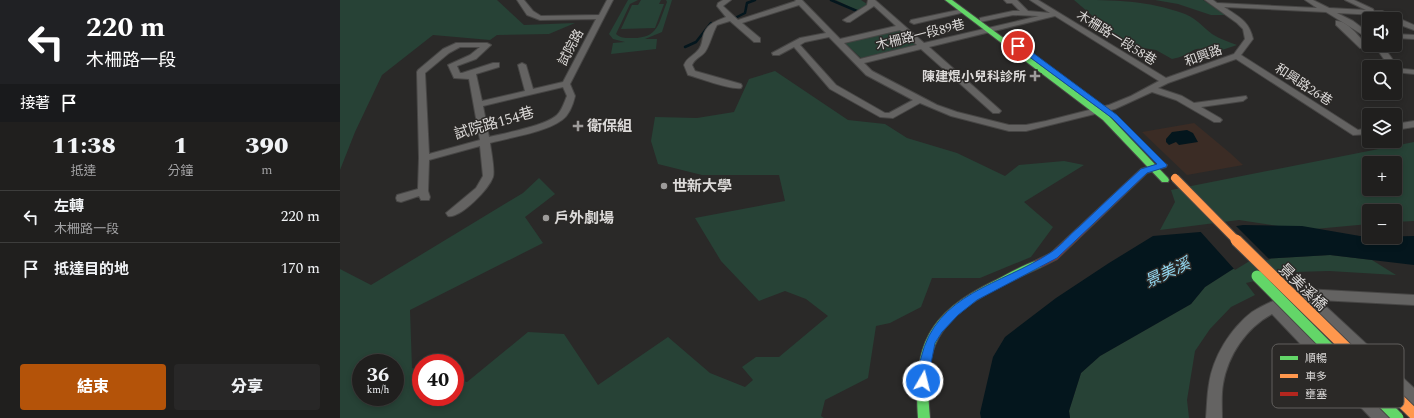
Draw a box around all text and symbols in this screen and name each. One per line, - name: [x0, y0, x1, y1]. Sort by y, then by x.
- street label: 木柵路一段58巷: [1073, 5, 1160, 70]
- text: 220 m: [86, 6, 165, 49]
- map controls: [1362, 12, 1402, 244]
- button: sound: [1362, 12, 1402, 52]
- street label: 木柵路一段89巷: [874, 14, 967, 56]
- icon: left: [20, 16, 72, 68]
- street label: 試院路: [553, 26, 589, 69]
- pin: [1001, 29, 1035, 63]
- icon: arrive: [1007, 35, 1029, 57]
- street label: 和興路: [1182, 40, 1225, 72]
- text: 木柵路一段: [86, 47, 176, 74]
- street label: 和興路26巷: [1271, 59, 1336, 111]
- button: search: [1362, 60, 1402, 100]
- place label: 陳建焜小兒科診所: [922, 67, 1026, 87]
- marker: 陳建焜小兒科診所: [1029, 70, 1041, 82]
- text: 接著: [20, 92, 50, 115]
- icon: arrive: [58, 92, 80, 114]
- street label: 試院路154巷: [451, 101, 537, 146]
- button: layers: [1362, 108, 1402, 148]
- place label: 衛保組: [587, 115, 632, 138]
- marker: 衛保組: [572, 120, 584, 132]
- text: 11:38: [52, 128, 116, 164]
- text: 1: [173, 128, 188, 164]
- text: 390: [245, 128, 288, 164]
- button: +: [1362, 156, 1402, 196]
- text: m: [261, 160, 272, 180]
- text: 抵達: [71, 161, 97, 181]
- text: 分鐘: [168, 161, 194, 181]
- place label: 世新大學: [672, 175, 732, 198]
- marker: 世新大學: [659, 181, 669, 191]
- text: 左轉: [54, 195, 84, 218]
- button: −: [1362, 204, 1402, 244]
- text: 220 m: [281, 205, 320, 228]
- icon: left: [20, 206, 42, 228]
- place label: 戶外劇場: [554, 207, 614, 230]
- marker: 戶外劇場: [541, 213, 551, 223]
- text: 木柵路一段: [54, 219, 119, 239]
- water label: 景美溪: [1141, 251, 1196, 294]
- text: 170 m: [281, 257, 320, 280]
- icon: arrive: [20, 258, 42, 280]
- text: 抵達目的地: [54, 258, 129, 281]
- street label: 景美溪橋: [1273, 258, 1332, 316]
- legend: [1272, 344, 1404, 408]
- text: 順暢: [1305, 350, 1327, 367]
- speed limit sign: 40: [412, 354, 464, 406]
- text: 36: [367, 360, 389, 390]
- position arrow: [902, 360, 944, 402]
- button: 結束: [20, 364, 166, 410]
- button: 分享: [174, 364, 320, 410]
- text: 車多: [1305, 368, 1327, 385]
- text: km/h: [367, 382, 389, 398]
- text: 壅塞: [1305, 386, 1327, 403]

